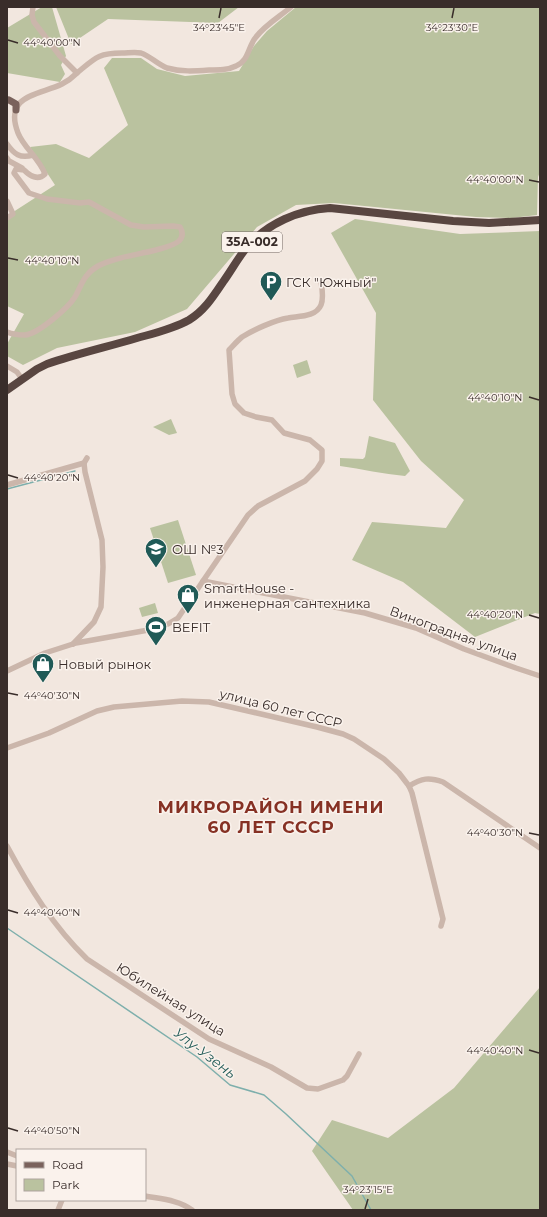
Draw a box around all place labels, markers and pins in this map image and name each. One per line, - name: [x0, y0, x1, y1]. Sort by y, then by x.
- parking icon: ГСК "Южный": [258, 269, 284, 302]
- place label: ГСК "Южный": [286, 274, 376, 290]
- school or university icon: ОШ №3: [143, 536, 169, 569]
- place label: ОШ №3: [172, 541, 224, 557]
- place label: SmartHouse - инженерная сантехника: [204, 580, 371, 611]
- shop icon: SmartHouse - инженерная сантехника: [175, 582, 201, 615]
- sports icon: BEFIT: [143, 614, 169, 647]
- place label: BEFIT: [172, 619, 211, 635]
- shop icon: Новый рынок: [30, 651, 56, 684]
- place label: Новый рынок: [58, 656, 152, 672]

